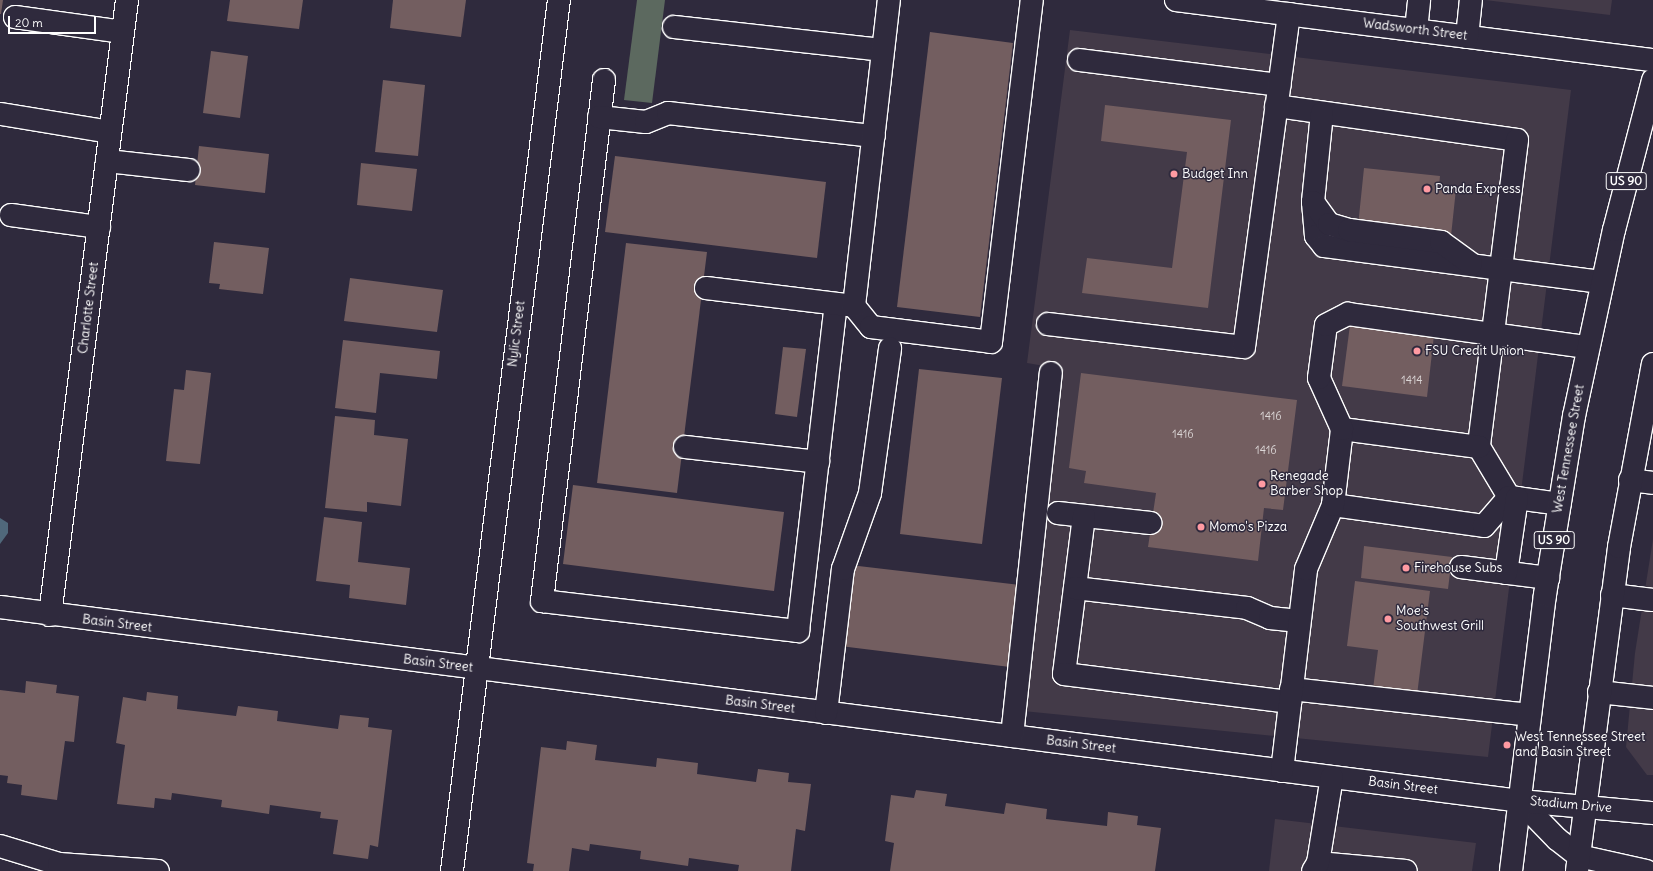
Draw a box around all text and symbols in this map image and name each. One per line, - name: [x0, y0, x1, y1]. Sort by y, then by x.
- scale bar: [10, 8, 98, 34]
- text: 20 m: [15, 15, 43, 30]
- street label: Wadsworth Street: [1362, 16, 1468, 44]
- place label: Budget Inn: [1182, 166, 1248, 182]
- marker: Budget Inn: [1169, 169, 1179, 179]
- road number: US 90: [1605, 171, 1647, 191]
- place label: Panda Express: [1435, 181, 1521, 197]
- marker: Panda Express: [1422, 184, 1432, 194]
- street label: Charlotte Street: [76, 261, 102, 355]
- street label: Nylic Street: [505, 300, 529, 368]
- place label: FSU Credit Union: [1425, 343, 1524, 359]
- marker: FSU Credit Union: [1412, 346, 1422, 356]
- house number: 1414: [1401, 373, 1423, 387]
- street label: West Tennessee Street: [1550, 383, 1588, 515]
- house number: 1416: [1260, 409, 1282, 423]
- house number: 1416: [1172, 427, 1194, 441]
- house number: 1416: [1255, 443, 1277, 457]
- place label: Renegade Barber Shop: [1270, 469, 1343, 500]
- marker: Renegade Barber Shop: [1257, 479, 1267, 489]
- place label: Momo's Pizza: [1209, 519, 1287, 535]
- marker: Momo's Pizza: [1196, 522, 1206, 532]
- road number: US 90: [1533, 530, 1575, 550]
- place label: Firehouse Subs: [1414, 560, 1503, 576]
- marker: Firehouse Subs: [1401, 563, 1411, 573]
- place label: Moe's Southwest Grill: [1396, 604, 1484, 635]
- street label: Basin Street: [81, 612, 153, 636]
- marker: Moe's Southwest Grill: [1383, 614, 1393, 624]
- street label: Basin Street: [402, 652, 474, 676]
- street label: Basin Street: [724, 693, 796, 717]
- place label: West Tennessee Street and Basin Street: [1515, 730, 1645, 761]
- street label: Basin Street: [1045, 733, 1117, 757]
- marker: West Tennessee Street and Basin Street: [1502, 740, 1512, 750]
- street label: Basin Street: [1367, 774, 1439, 798]
- street label: Stadium Drive: [1529, 794, 1613, 816]

